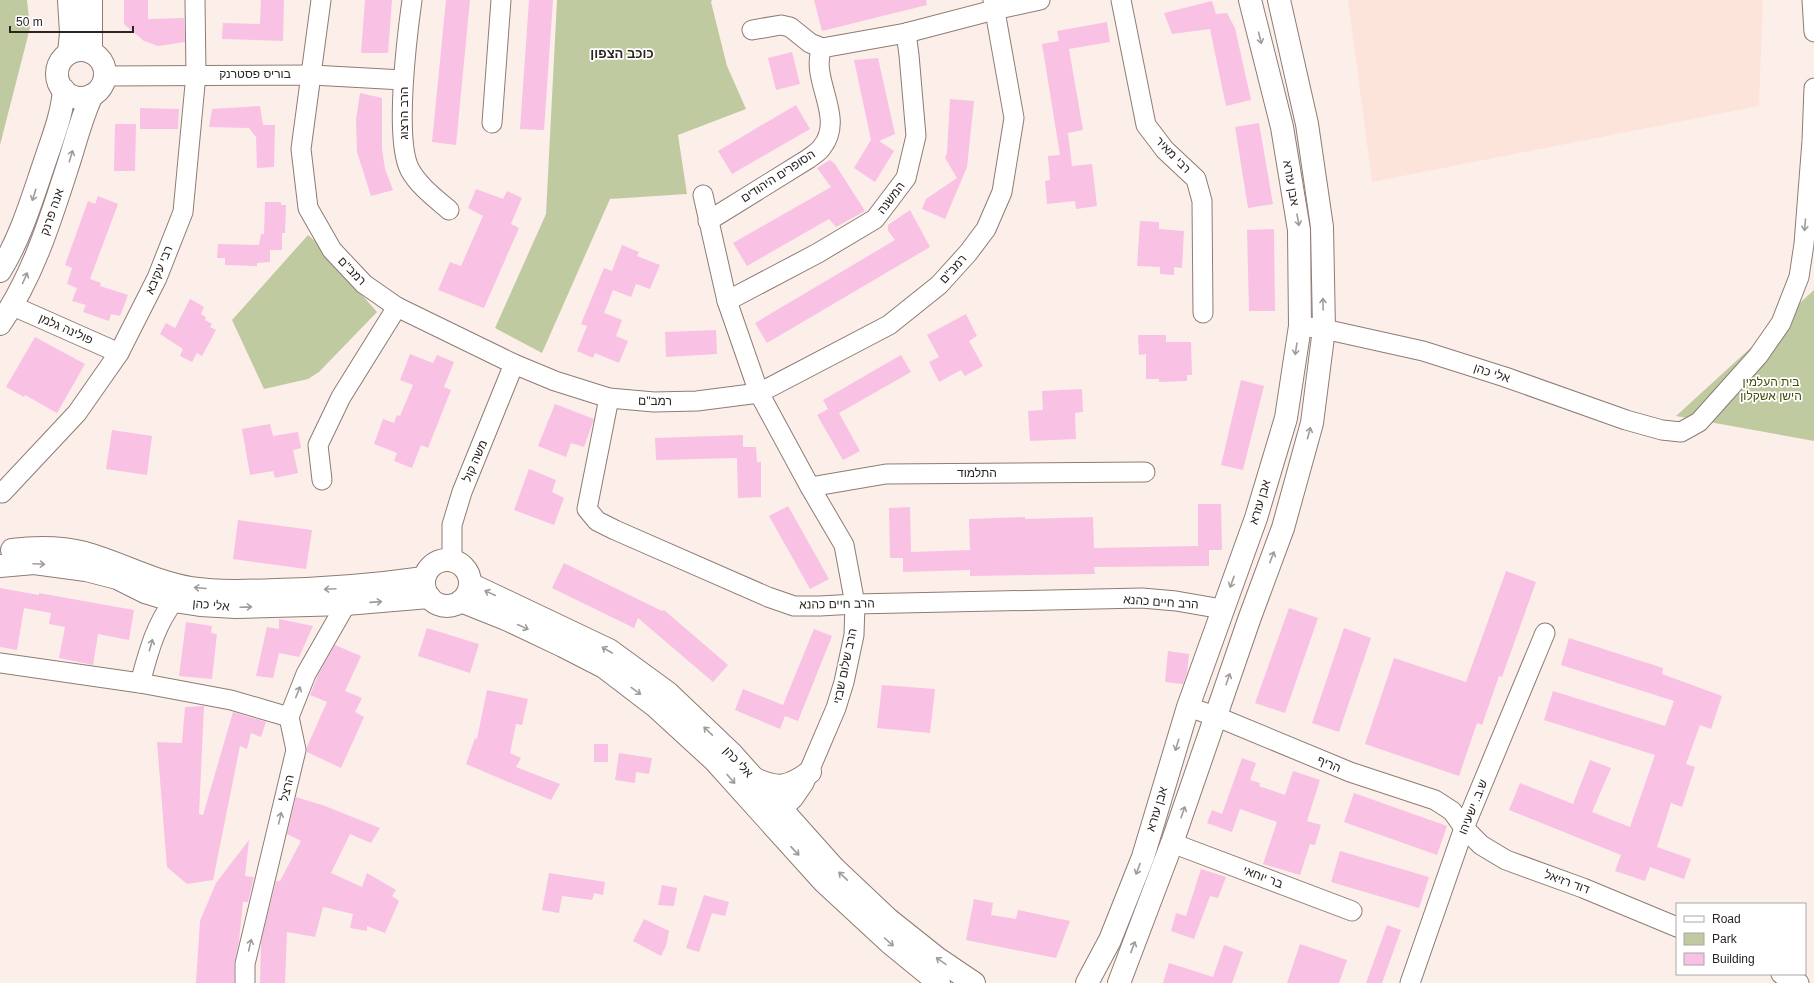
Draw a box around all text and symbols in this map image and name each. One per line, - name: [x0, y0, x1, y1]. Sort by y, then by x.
- scale bar: [10, 8, 133, 34]
- text: 50 m: [16, 15, 43, 29]
- one-way arrow: [1257, 31, 1264, 44]
- district label: כוכב הצפון: [590, 46, 654, 61]
- street label: בוריס פסטרנק: [219, 67, 291, 81]
- street label: הרב הרצוג: [397, 87, 411, 139]
- street label: רבי מאיר: [1152, 134, 1194, 176]
- street label: הסופרים היהודים: [738, 147, 818, 205]
- one-way arrow: [68, 150, 75, 163]
- street label: אבן עזרא: [1280, 159, 1302, 207]
- street label: המשנה: [874, 179, 908, 217]
- street label: אנה פרנק: [38, 186, 67, 237]
- one-way arrow: [30, 188, 37, 201]
- one-way arrow: [1294, 213, 1302, 226]
- one-way arrow: [1802, 218, 1809, 231]
- street label: רבי עקיבא: [143, 244, 175, 296]
- street label: רמב"ם: [936, 252, 970, 286]
- street label: רמב"ם: [335, 254, 369, 288]
- one-way arrow: [22, 272, 30, 284]
- one-way arrow: [1319, 298, 1327, 311]
- street label: פולינה גלמן: [37, 311, 95, 347]
- one-way arrow: [1292, 342, 1300, 355]
- street label: אלי כהן: [1472, 361, 1512, 386]
- park label: בית העלמין הישן אשקלון: [1740, 375, 1802, 403]
- street label: רמב"ם: [638, 394, 672, 408]
- one-way arrow: [1306, 426, 1314, 439]
- street label: משה קול: [460, 438, 490, 484]
- street label: התלמוד: [957, 466, 997, 480]
- street label: אבן עזרא: [1247, 478, 1274, 526]
- one-way arrow: [1269, 551, 1277, 563]
- one-way arrow: [32, 560, 45, 567]
- one-way arrow: [1228, 576, 1236, 588]
- one-way arrow: [194, 585, 207, 592]
- one-way arrow: [324, 585, 337, 593]
- one-way arrow: [484, 589, 496, 596]
- street label: הרב חיים כהנא: [1123, 592, 1199, 612]
- street label: אלי כהן: [192, 596, 231, 614]
- street label: הרב חיים כהנא: [799, 596, 875, 612]
- one-way arrow: [369, 599, 382, 606]
- one-way arrow: [239, 603, 252, 611]
- one-way arrow: [517, 624, 529, 631]
- street label: הרב שלום שבזי: [830, 627, 860, 705]
- one-way arrow: [148, 639, 155, 652]
- one-way arrow: [601, 645, 613, 653]
- one-way arrow: [1225, 673, 1232, 686]
- one-way arrow: [295, 687, 303, 699]
- one-way arrow: [630, 687, 641, 695]
- one-way arrow: [703, 726, 713, 736]
- one-way arrow: [1173, 738, 1180, 751]
- street label: אלי כהן: [720, 744, 756, 781]
- street label: הריף: [1315, 753, 1343, 775]
- street label: הרצל: [277, 773, 297, 803]
- one-way arrow: [726, 774, 735, 784]
- street label: ש.ב. ישעיהו: [1456, 777, 1491, 837]
- street label: אבן עזרא: [1144, 785, 1171, 833]
- one-way arrow: [1180, 805, 1187, 818]
- one-way arrow: [276, 812, 284, 825]
- one-way arrow: [791, 846, 800, 856]
- one-way arrow: [1134, 862, 1142, 874]
- street label: בר יוחאי: [1241, 863, 1285, 891]
- street label: דוד רזיאל: [1542, 867, 1592, 897]
- one-way arrow: [838, 872, 848, 881]
- legend: [1676, 903, 1806, 975]
- text: Road: [1712, 912, 1741, 926]
- text: Park: [1712, 932, 1738, 946]
- one-way arrow: [883, 937, 894, 946]
- one-way arrow: [247, 938, 255, 951]
- one-way arrow: [1129, 941, 1137, 953]
- text: Building: [1712, 952, 1755, 966]
- one-way arrow: [936, 957, 947, 965]

